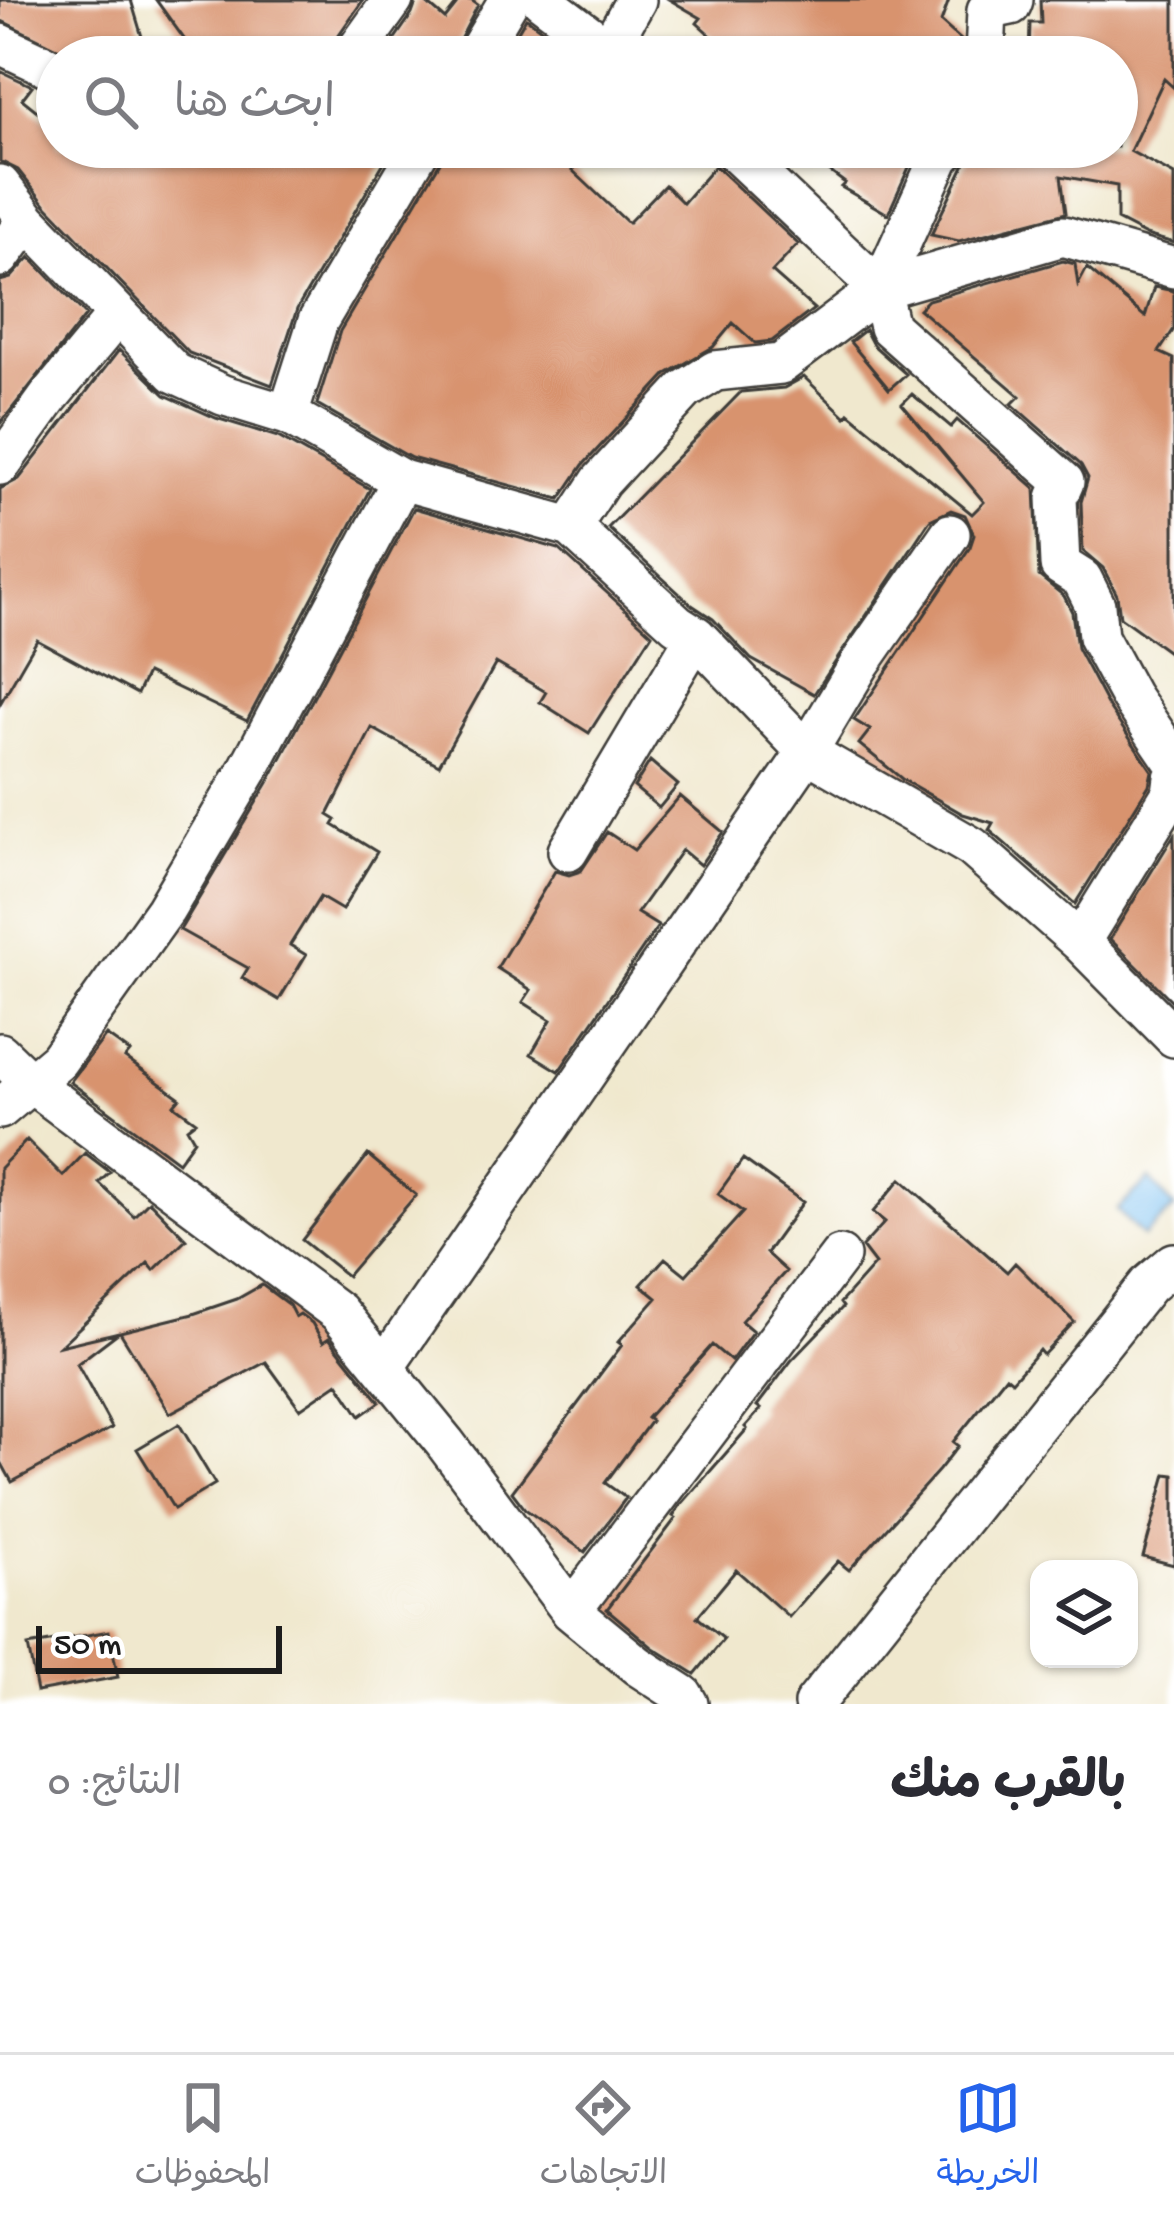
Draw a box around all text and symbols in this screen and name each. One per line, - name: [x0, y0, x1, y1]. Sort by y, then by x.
- search box: [36, 36, 1138, 168]
- icon: search: [78, 69, 144, 135]
- text: ابحث هنا: [174, 80, 335, 133]
- map controls: [1030, 1560, 1138, 1668]
- button: layers: [1030, 1560, 1138, 1668]
- scale bar: [36, 1620, 282, 1673]
- text: 50 m: [54, 1628, 121, 1666]
- text: بالقرب منك: [890, 1757, 1126, 1817]
- text: النتائج: 0: [48, 1763, 182, 1809]
- tab: المحفوظات: [135, 2075, 271, 2201]
- tab: الاتجاهات: [540, 2075, 667, 2201]
- tab: الخريطة: [936, 2075, 1039, 2201]

